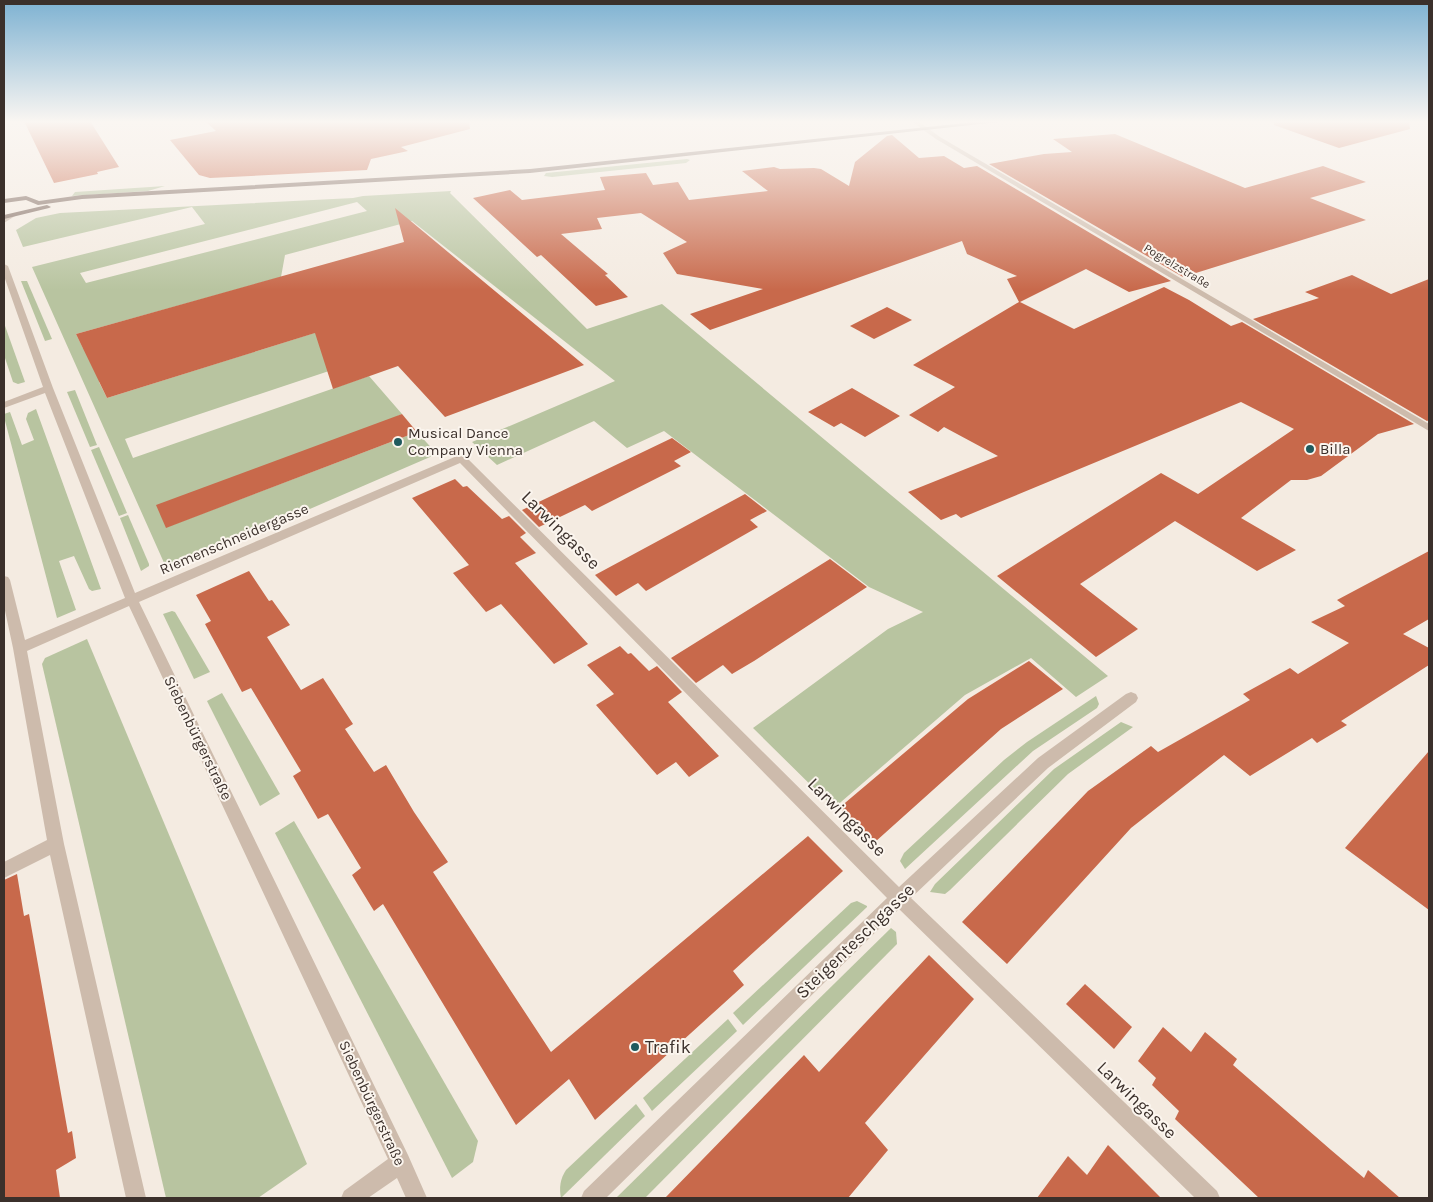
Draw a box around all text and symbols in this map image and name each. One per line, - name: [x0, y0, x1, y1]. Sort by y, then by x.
- street label: Pogrelzstraße: [1141, 241, 1213, 291]
- place label: Musical Dance Company Vienna: [408, 424, 523, 459]
- marker: Musical Dance Company Vienna: [392, 436, 404, 448]
- place label: Billa: [1320, 440, 1350, 458]
- marker: Billa: [1304, 443, 1316, 455]
- street label: Larwingasse: [517, 486, 605, 574]
- street label: Riemenschneidergasse: [157, 499, 311, 579]
- street label: Siebenbürgerstraße: [160, 673, 236, 803]
- street label: Larwingasse: [803, 773, 891, 861]
- street label: Steigenteschgasse: [791, 879, 919, 1003]
- place label: Trafik: [645, 1036, 691, 1058]
- street label: Siebenbürgerstraße: [335, 1038, 409, 1168]
- marker: Trafik: [629, 1041, 641, 1053]
- street label: Larwingasse: [1093, 1057, 1181, 1143]

